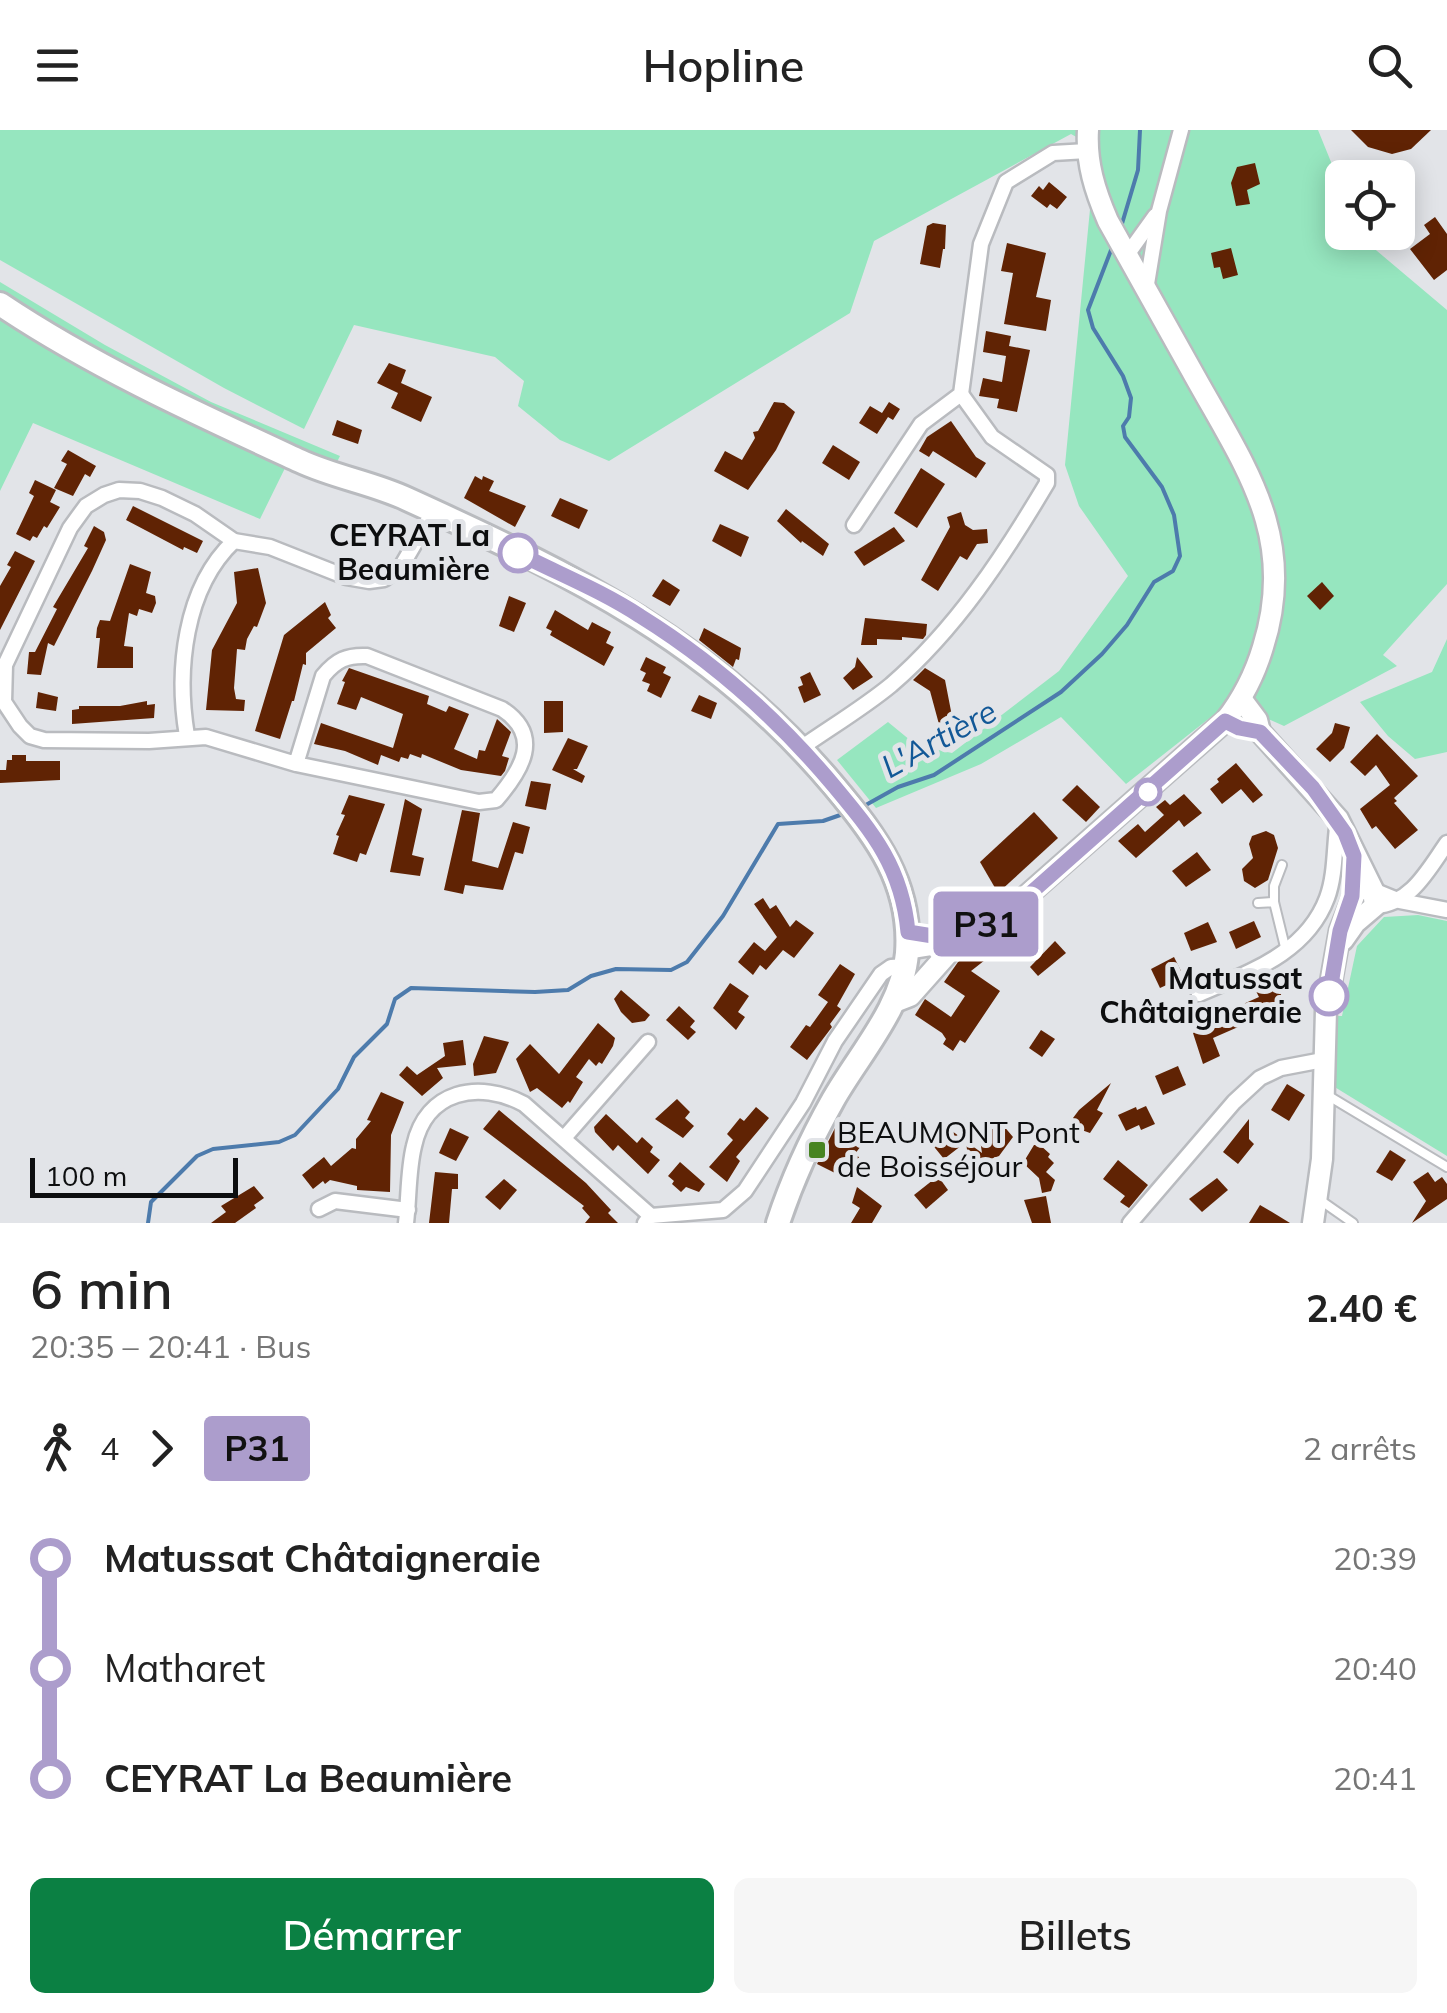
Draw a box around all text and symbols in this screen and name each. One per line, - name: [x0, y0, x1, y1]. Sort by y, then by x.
- text: Hopline: [643, 37, 804, 93]
- icon: menu: [30, 38, 85, 93]
- icon: search: [1362, 38, 1417, 93]
- map controls: [1325, 160, 1415, 250]
- button: locate: [1325, 160, 1415, 250]
- place label: CEYRAT La Beaumière: [329, 516, 490, 588]
- marker: CEYRAT La Beaumière: [499, 534, 537, 572]
- water label: L'Artière: [874, 690, 1003, 786]
- unlabelled marker: [1135, 779, 1161, 805]
- line badge: P31: [928, 892, 1044, 956]
- text: P31: [953, 902, 1019, 946]
- place label: Matussat Châtaigneraie: [1099, 959, 1302, 1031]
- marker: Matussat Châtaigneraie: [1310, 977, 1348, 1015]
- place label: BEAUMONT Pont de Boisséjour: [837, 1113, 1080, 1185]
- marker: BEAUMONT Pont de Boisséjour: [806, 1139, 828, 1161]
- scale bar: [30, 1153, 238, 1198]
- text: 100 m: [45, 1158, 127, 1193]
- text: 6 min: [30, 1254, 173, 1323]
- text: 2.40 €: [1306, 1284, 1417, 1332]
- text: 20:35 – 20:41 · Bus: [30, 1326, 311, 1366]
- icon: walk: [30, 1421, 85, 1476]
- icon: forward: [134, 1421, 189, 1476]
- text: P31: [224, 1426, 290, 1470]
- text: 4: [100, 1428, 119, 1468]
- text: 2 arrêts: [1303, 1428, 1417, 1468]
- text: Matussat Châtaigneraie: [104, 1534, 541, 1582]
- text: 20:39: [1333, 1538, 1417, 1578]
- text: Matharet: [104, 1644, 265, 1692]
- text: 20:40: [1333, 1648, 1417, 1688]
- text: CEYRAT La Beaumière: [104, 1754, 512, 1802]
- text: 20:41: [1333, 1758, 1417, 1798]
- button: Démarrer: [30, 1878, 714, 1993]
- button: Billets: [734, 1878, 1417, 1993]

